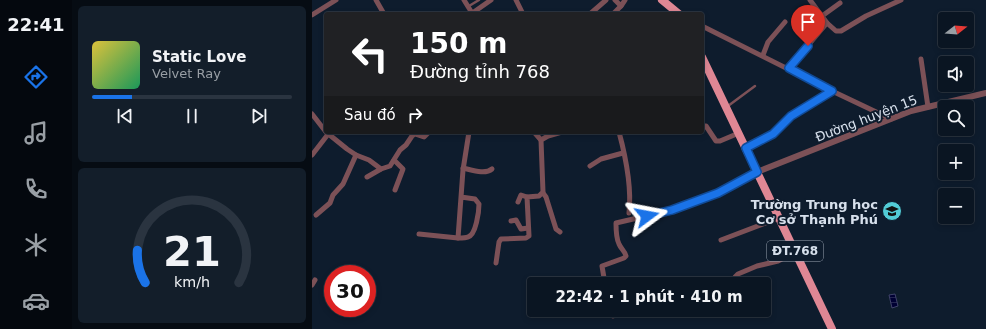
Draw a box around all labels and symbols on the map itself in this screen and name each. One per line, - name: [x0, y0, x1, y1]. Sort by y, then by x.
- pin: [791, 5, 825, 46]
- north arrow: [938, 12, 974, 48]
- street label: Đường huyện 15: [813, 92, 919, 145]
- position arrow: [626, 195, 668, 237]
- place label: Trường Trung học Cơ sở Thạnh Phú: [751, 197, 878, 227]
- school or university icon: Trường Trung học Cơ sở Thạnh Phú: [881, 200, 903, 222]
- road number: ĐT.768: [767, 241, 823, 261]
- speed limit sign: 30: [324, 265, 376, 317]

